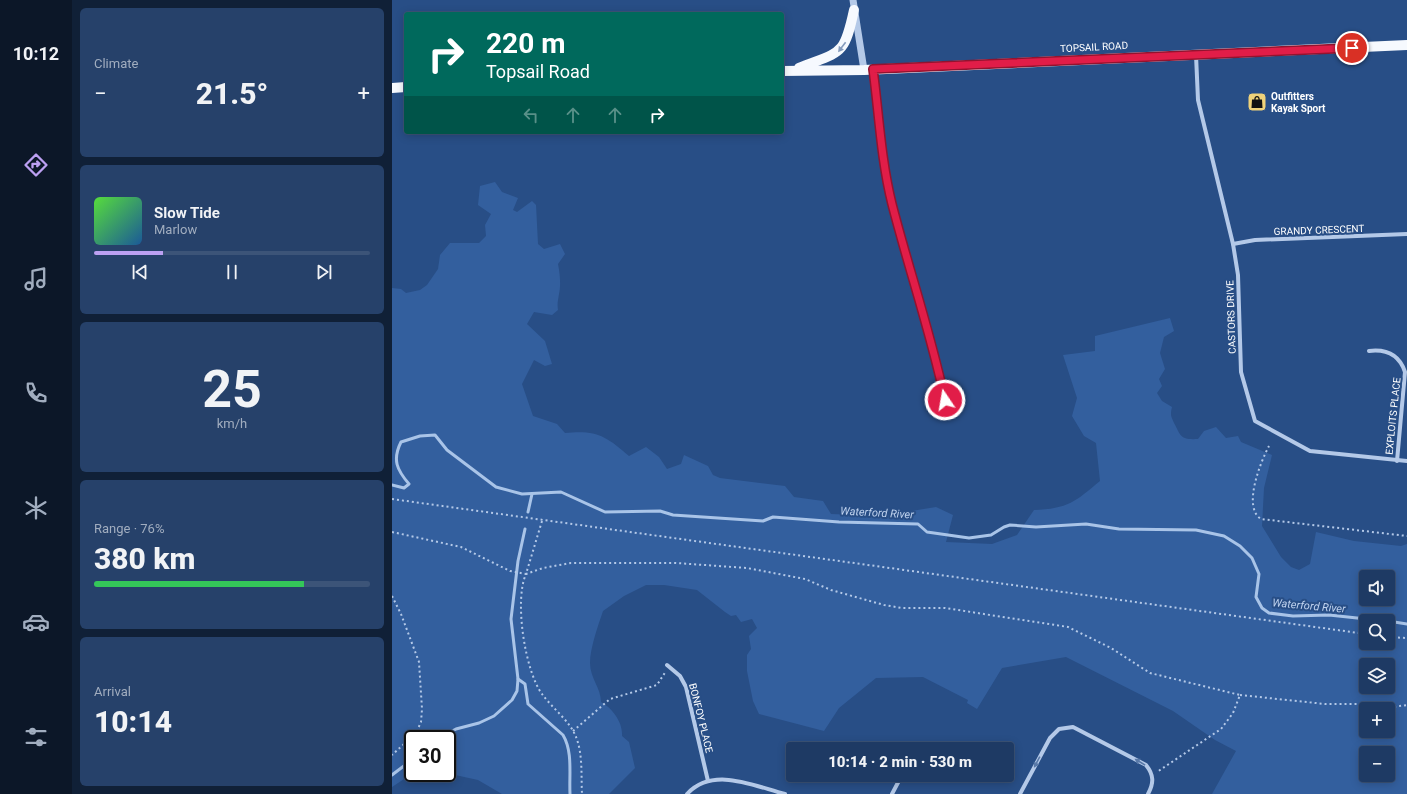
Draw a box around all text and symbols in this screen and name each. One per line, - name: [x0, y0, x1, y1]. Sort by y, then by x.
- text: 220 m: [486, 27, 565, 60]
- icon: right: [420, 28, 472, 80]
- pin: [1335, 31, 1369, 65]
- icon: arrive: [1341, 37, 1363, 59]
- street label: TOPSAIL ROAD: [1060, 40, 1128, 54]
- one-way arrow: [838, 41, 846, 52]
- text: 10:12: [13, 43, 59, 64]
- text: Climate: [94, 56, 138, 71]
- text: Topsail Road: [486, 61, 590, 82]
- text: 21.5°: [196, 76, 268, 111]
- text: −: [94, 81, 107, 106]
- text: +: [358, 81, 370, 106]
- shop icon: Outfitters Kayak Sport: [1246, 91, 1268, 113]
- place label: Outfitters Kayak Sport: [1271, 91, 1326, 114]
- icon: left: [520, 104, 542, 126]
- icon: ahead: [562, 104, 584, 126]
- icon: ahead: [604, 104, 626, 126]
- icon: right: [646, 104, 668, 126]
- icon: directions: [22, 151, 50, 179]
- text: Slow Tide: [154, 204, 220, 222]
- text: Marlow: [154, 222, 197, 237]
- street label: GRANDY CRESCENT: [1273, 223, 1365, 237]
- icon: previous: [129, 261, 151, 283]
- icon: pause: [221, 261, 243, 283]
- icon: next: [313, 261, 335, 283]
- icon: music: [22, 265, 50, 293]
- street label: CASTORS DRIVE: [1224, 280, 1238, 354]
- text: 25: [202, 359, 262, 420]
- street label: EXPLOITS PLACE: [1383, 377, 1403, 455]
- icon: phone: [22, 379, 50, 407]
- position arrow: [924, 379, 966, 421]
- text: km/h: [217, 416, 247, 431]
- icon: climate: [22, 494, 50, 522]
- water label: Waterford River: [840, 505, 914, 521]
- text: Range · 76%: [94, 521, 164, 536]
- text: 380 km: [94, 541, 196, 576]
- map controls: [1359, 570, 1395, 782]
- button: sound: [1359, 570, 1395, 606]
- water label: Waterford River: [1272, 596, 1347, 616]
- icon: car: [22, 608, 50, 636]
- button: search: [1359, 614, 1395, 650]
- button: layers: [1359, 658, 1395, 694]
- street label: BONFOY PLACE: [687, 682, 715, 754]
- text: Arrival: [94, 684, 131, 699]
- button: +: [1359, 702, 1395, 738]
- text: 10:14: [94, 704, 172, 739]
- icon: filters: [22, 723, 50, 751]
- speed limit sign: 30: [404, 730, 456, 782]
- button: −: [1359, 746, 1395, 782]
- text: 10:14 · 2 min · 530 m: [828, 753, 972, 771]
- one-way arrow: [1033, 757, 1040, 768]
- one-way arrow: [1134, 758, 1146, 765]

